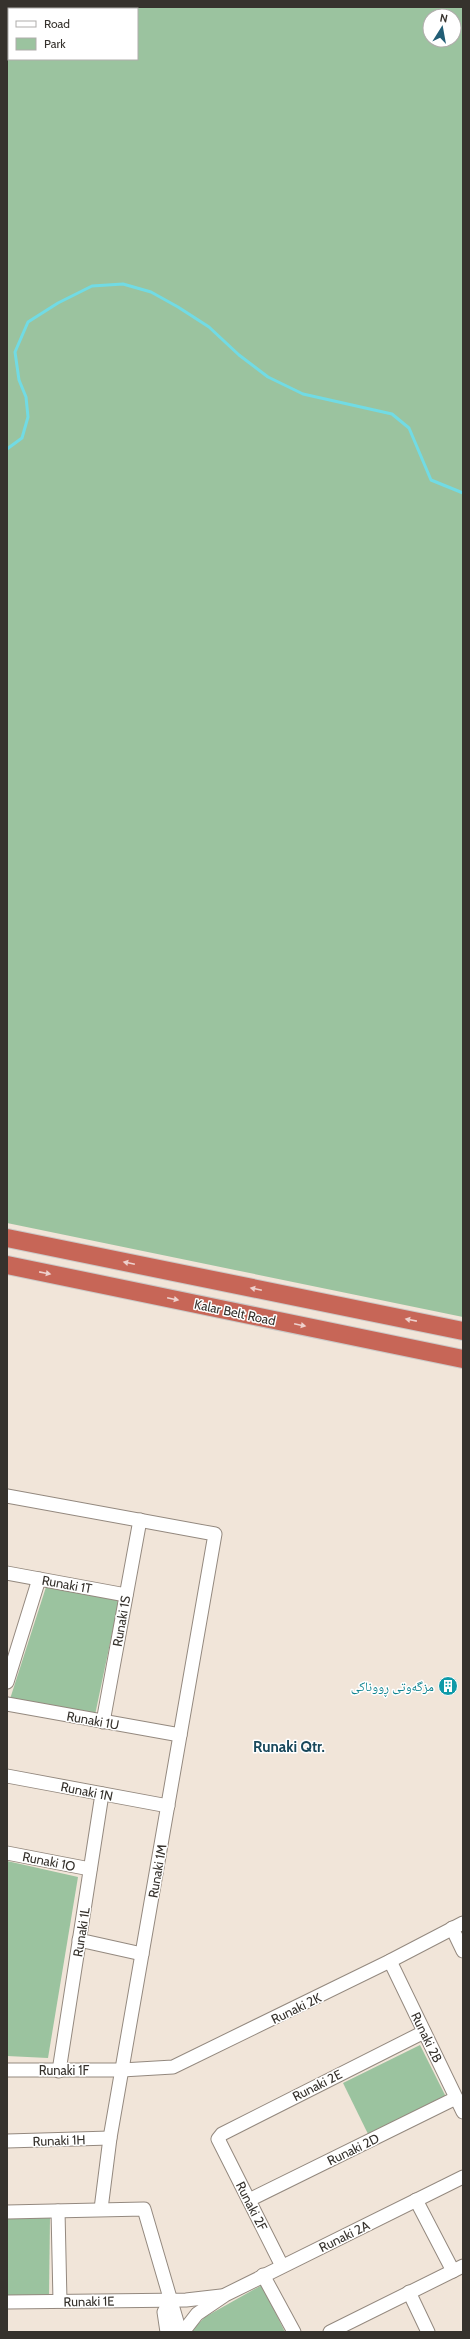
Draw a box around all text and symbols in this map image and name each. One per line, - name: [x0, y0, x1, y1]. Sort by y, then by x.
- legend: [8, 8, 138, 60]
- north arrow: [422, 8, 462, 48]
- text: N: [439, 11, 449, 26]
- text: Road: [44, 16, 70, 31]
- text: Park: [44, 36, 66, 51]
- one-way arrow: [123, 1260, 135, 1266]
- one-way arrow: [39, 1270, 51, 1276]
- one-way arrow: [250, 1286, 262, 1292]
- one-way arrow: [166, 1296, 179, 1302]
- street label: Kalar Belt Road: [193, 1296, 277, 1328]
- one-way arrow: [405, 1317, 417, 1323]
- one-way arrow: [294, 1322, 306, 1328]
- street label: Runaki 1T: [41, 1572, 93, 1596]
- street label: Runaki 1S: [109, 1594, 133, 1648]
- building icon: مزگەوتی ڕووناکی: [437, 1675, 459, 1697]
- place label: مزگەوتی ڕووناکی: [351, 1678, 434, 1697]
- street label: Runaki 1U: [65, 1708, 121, 1732]
- district label: Runaki Qtr.: [253, 1738, 325, 1756]
- street label: Runaki 1N: [60, 1778, 114, 1804]
- street label: Runaki 1M: [144, 1843, 170, 1899]
- street label: Runaki 1O: [21, 1848, 77, 1874]
- street label: Runaki 1L: [69, 1905, 93, 1958]
- street label: Runaki 2K: [268, 1989, 324, 2027]
- street label: Runaki 2B: [408, 2009, 446, 2065]
- street label: Runaki 1F: [39, 2062, 89, 2078]
- street label: Runaki 2E: [290, 2066, 344, 2104]
- street label: Runaki 2D: [324, 2130, 382, 2168]
- street label: Runaki 1H: [32, 2131, 86, 2149]
- street label: Runaki 2F: [233, 2179, 271, 2233]
- street label: Runaki 2A: [316, 2217, 372, 2255]
- street label: Runaki 1E: [63, 2293, 115, 2309]

